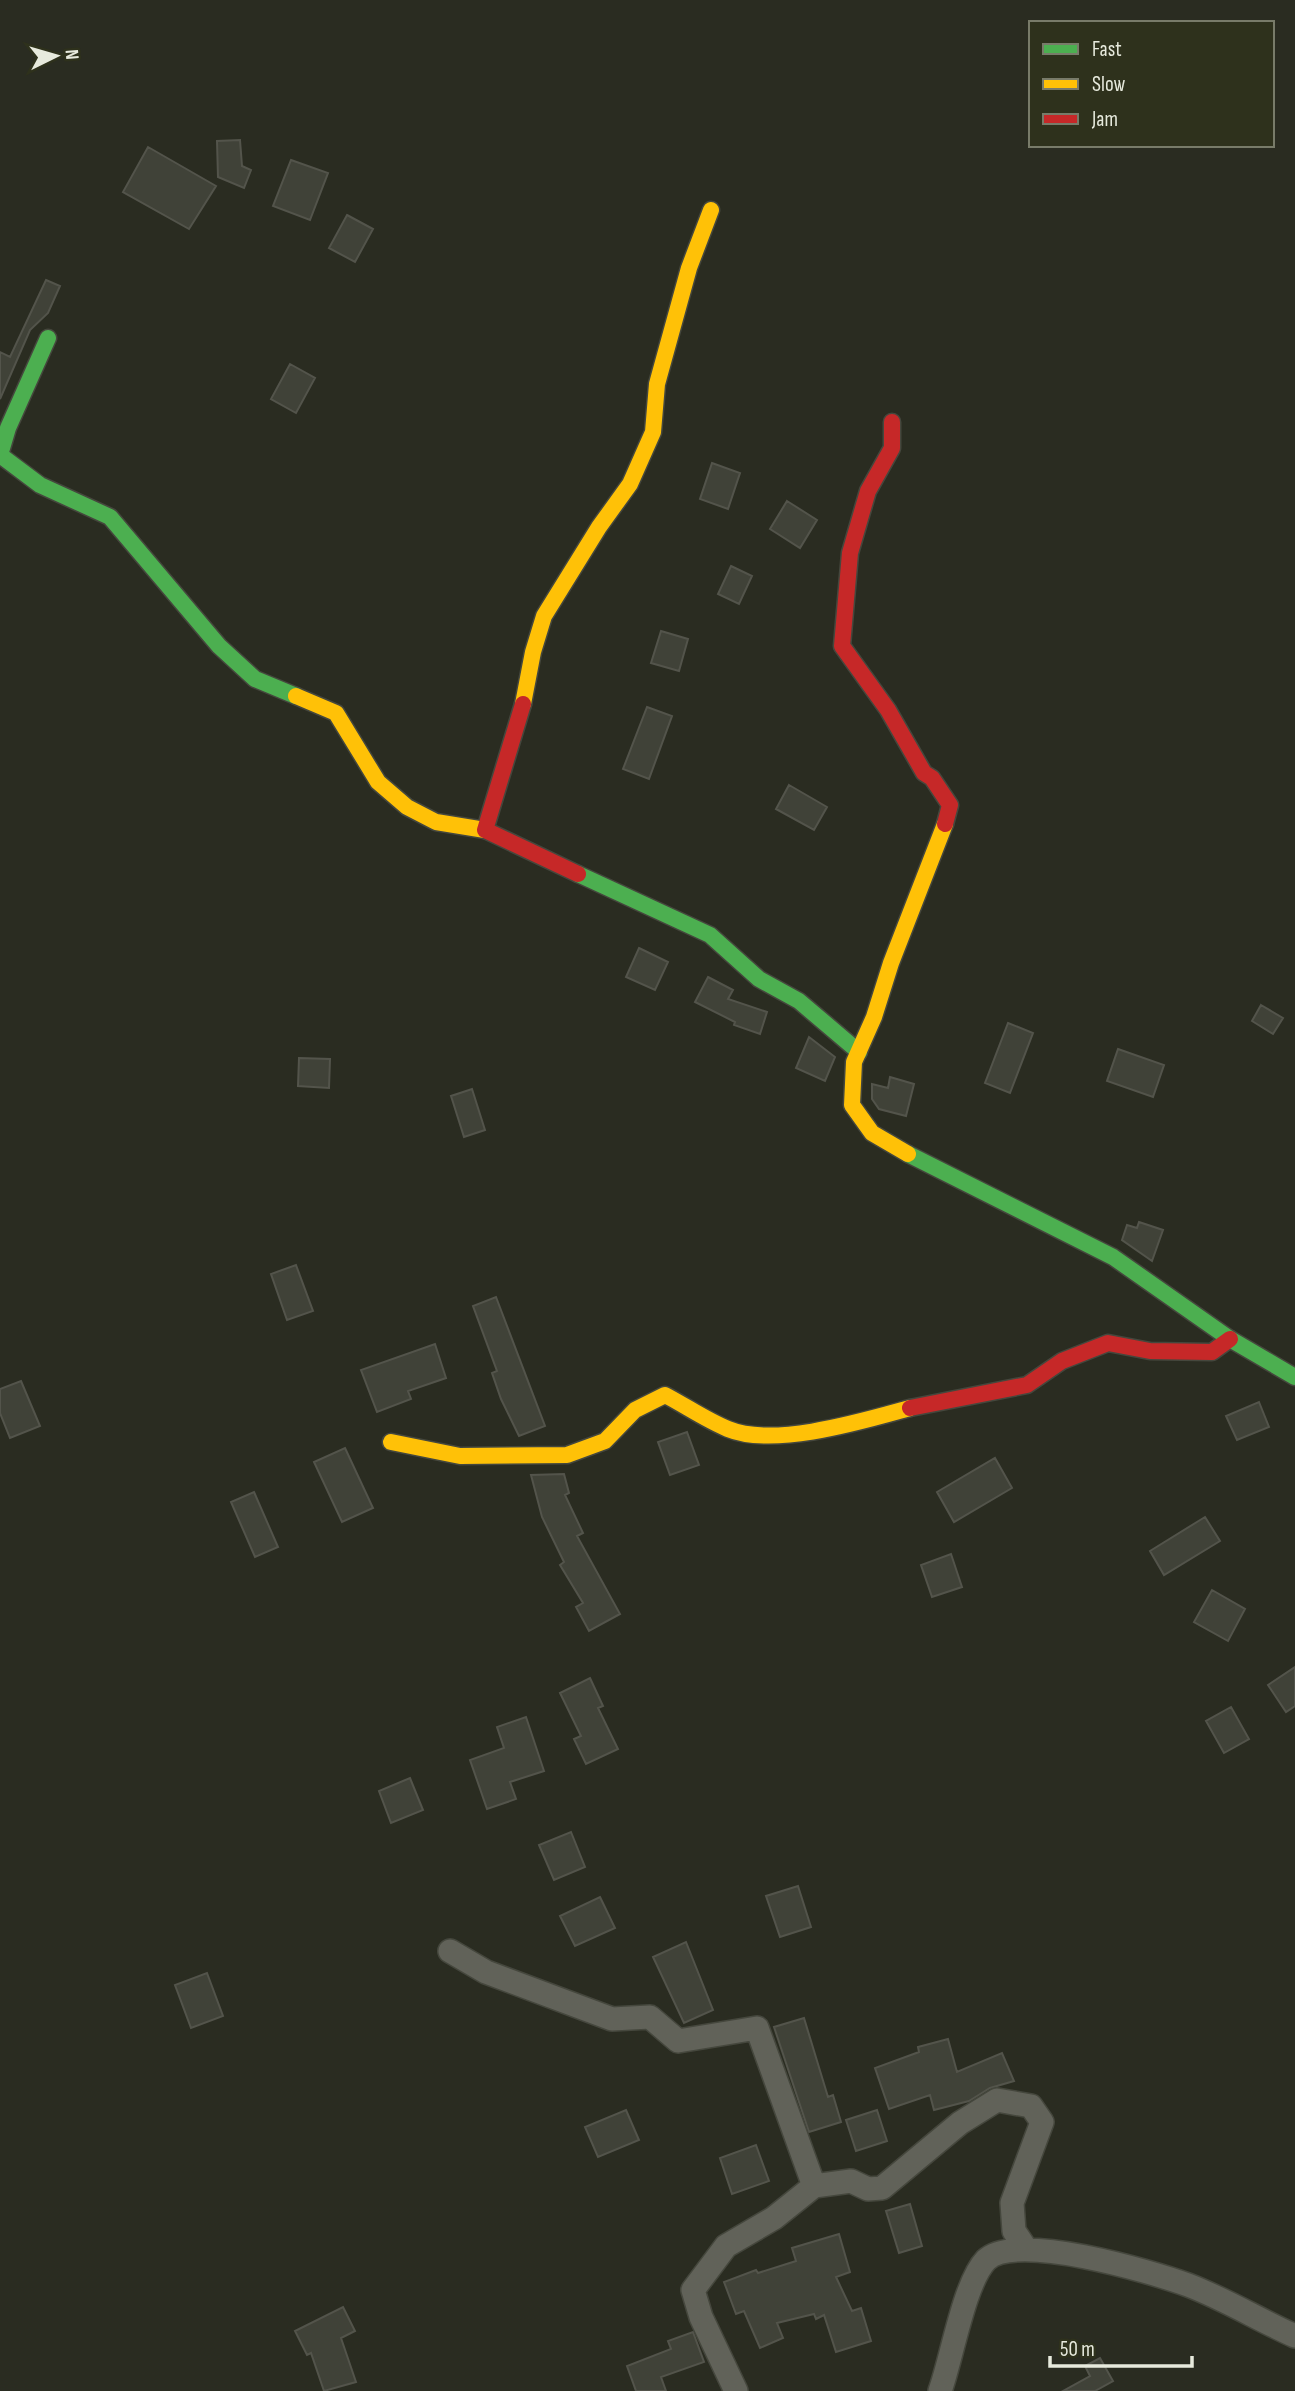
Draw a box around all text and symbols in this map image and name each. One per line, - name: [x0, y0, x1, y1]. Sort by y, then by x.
- north arrow: [21, 21, 91, 91]
- legend: [1029, 21, 1274, 147]
- text: Fast: [1092, 37, 1122, 62]
- text: N: [60, 49, 83, 61]
- text: Slow: [1092, 72, 1126, 97]
- text: Jam: [1091, 107, 1118, 132]
- scale bar: [1050, 2324, 1192, 2368]
- text: 50 m: [1060, 2337, 1095, 2362]

